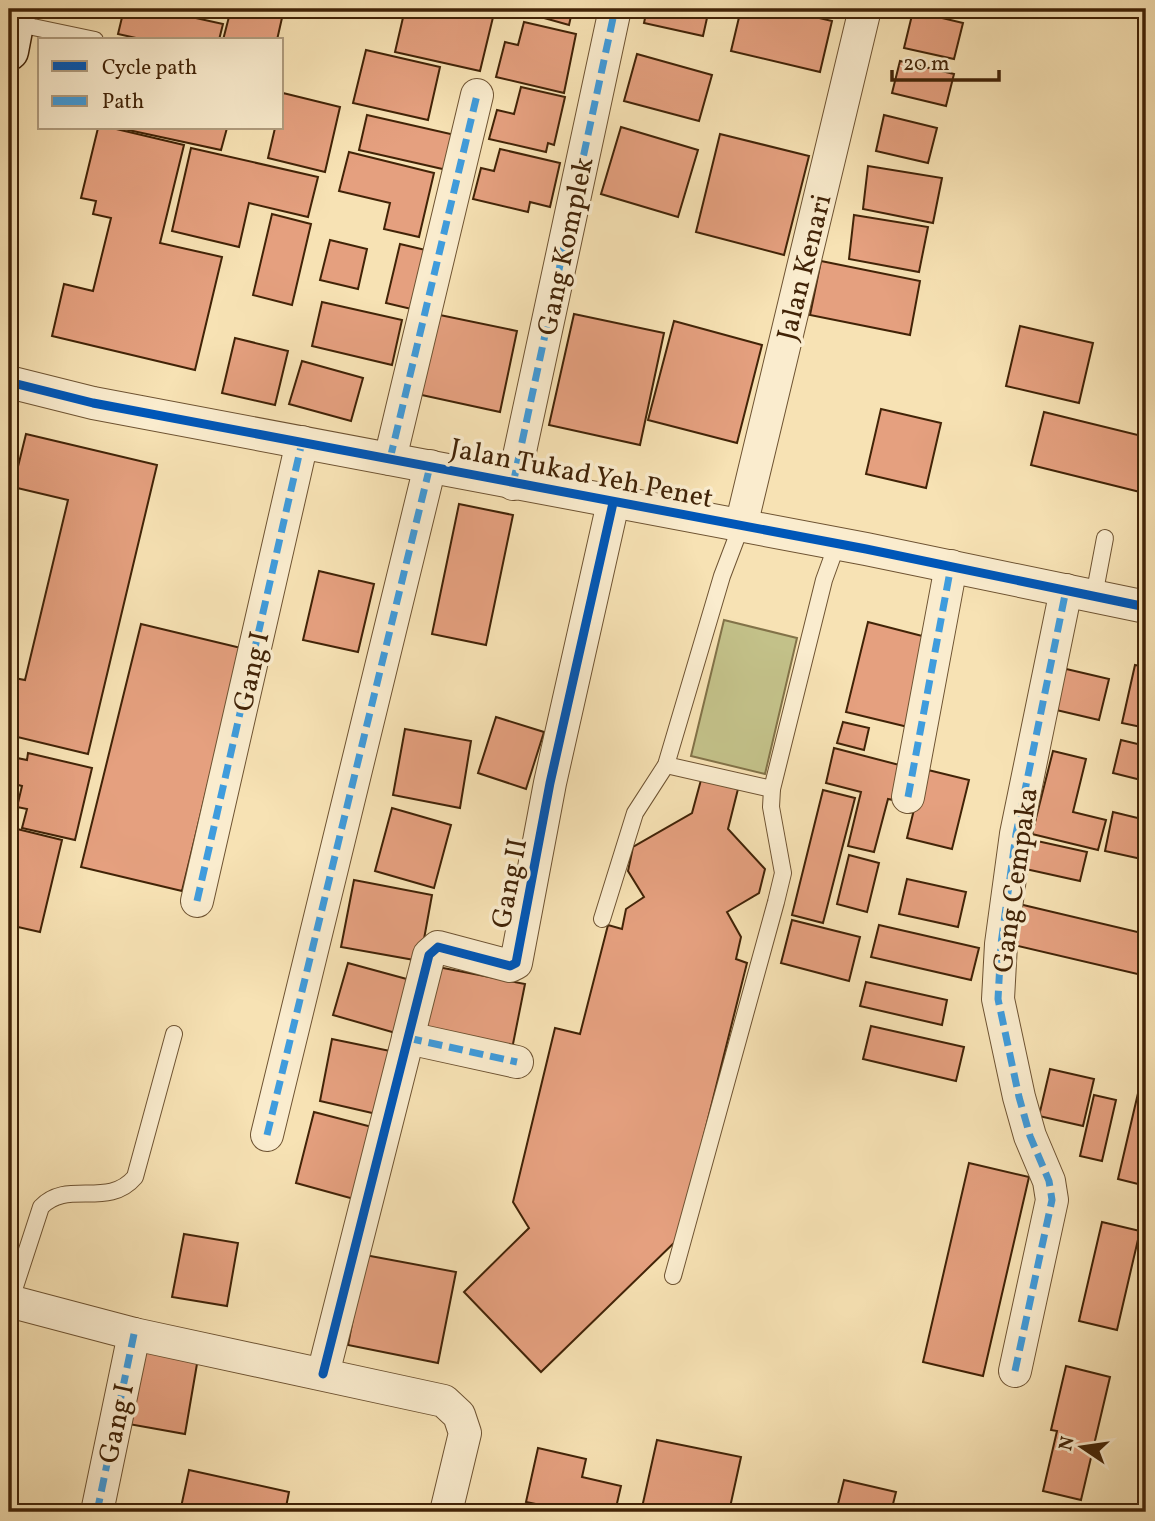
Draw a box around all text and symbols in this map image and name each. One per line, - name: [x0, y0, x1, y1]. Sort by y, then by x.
- legend: [38, 38, 284, 130]
- scale bar: [892, 38, 999, 82]
- text: 20 m: [903, 50, 949, 79]
- text: Cycle path: [102, 54, 197, 83]
- text: Path: [102, 88, 144, 117]
- street label: Gang Komplek: [529, 154, 604, 339]
- street label: Jalan Kenari: [768, 190, 842, 345]
- street label: Jalan Tukad Yeh Penet: [447, 430, 716, 519]
- street label: Gang I: [224, 628, 281, 715]
- street label: Gang Cempaka: [984, 785, 1049, 975]
- street label: Gang II: [483, 835, 538, 932]
- street label: Gang I: [90, 1380, 145, 1467]
- north arrow: [1046, 1412, 1116, 1482]
- text: N: [1053, 1434, 1082, 1453]

